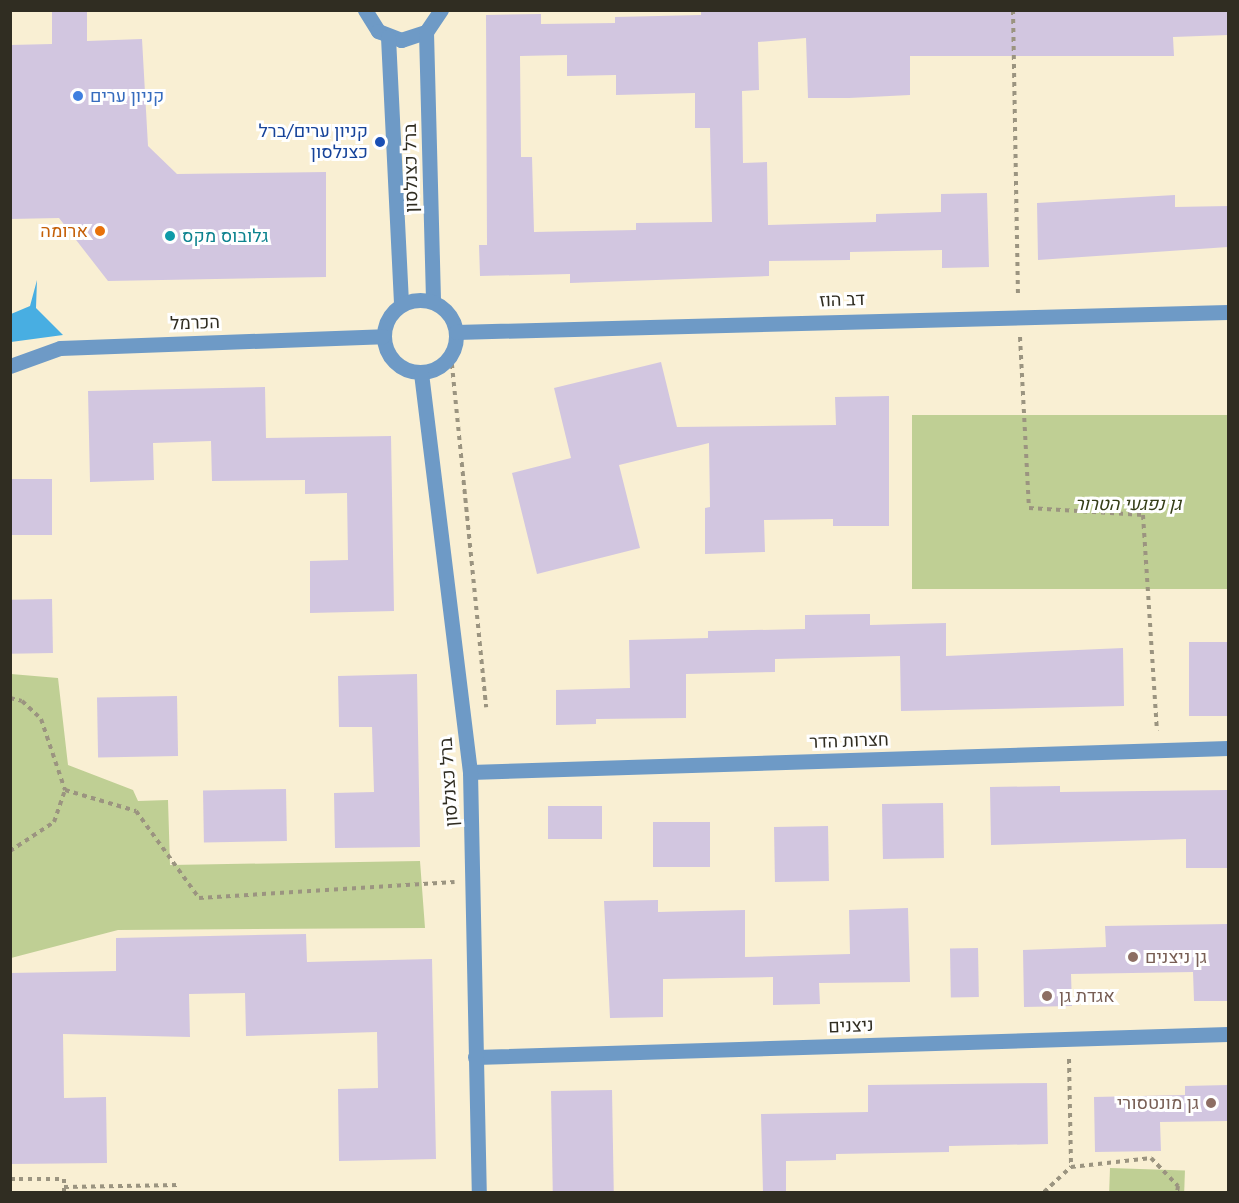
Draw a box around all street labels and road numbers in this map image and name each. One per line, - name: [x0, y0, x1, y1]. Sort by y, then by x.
- street label: ברל כצנלסון: [399, 123, 423, 213]
- street label: דב הוז: [819, 288, 865, 312]
- street label: הכרמל: [170, 311, 220, 335]
- street label: חצרות הדר: [809, 729, 889, 753]
- street label: ברל כצנלסון: [435, 737, 463, 827]
- street label: ניצנים: [828, 1014, 874, 1038]

